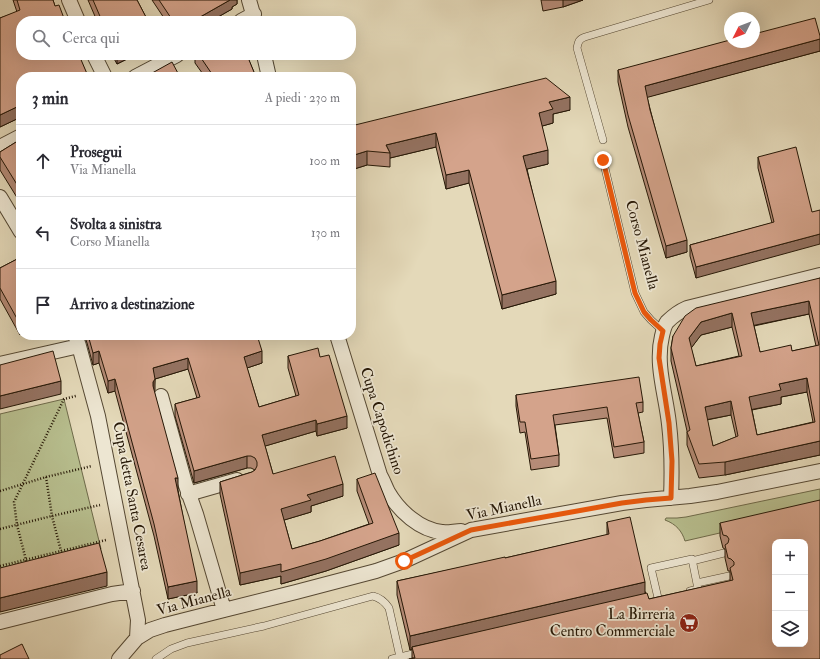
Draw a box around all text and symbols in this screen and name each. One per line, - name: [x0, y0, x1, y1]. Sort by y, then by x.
- north arrow: [724, 12, 760, 48]
- search box: [16, 16, 356, 60]
- icon: search: [30, 27, 52, 49]
- text: Cerca qui: [62, 29, 120, 48]
- text: 3 min: [32, 88, 69, 109]
- text: A piedi · 230 m: [265, 90, 340, 106]
- text: Prosegui: [70, 143, 122, 162]
- icon: ahead: [32, 150, 54, 172]
- route end: [594, 151, 612, 169]
- text: 100 m: [309, 153, 340, 169]
- text: Via Mianella: [70, 162, 136, 178]
- street label: Corso Mianella: [621, 198, 663, 293]
- text: Svolta a sinistra: [70, 215, 162, 234]
- icon: left: [32, 222, 54, 244]
- text: 130 m: [311, 225, 340, 241]
- text: Corso Mianella: [70, 234, 150, 250]
- icon: arrive: [32, 294, 54, 316]
- text: Arrivo a destinazione: [70, 295, 195, 314]
- street label: Cupa Capodichino: [355, 365, 408, 477]
- street label: Cupa detta Santa Cesarea: [107, 420, 156, 573]
- street label: Via Mianella: [465, 491, 544, 525]
- map controls: [772, 539, 808, 647]
- button: +: [772, 539, 808, 575]
- route start: [395, 552, 413, 570]
- button: −: [772, 575, 808, 611]
- street label: Via Mianella: [155, 582, 234, 620]
- place label: La Birreria Centro Commerciale: [550, 605, 676, 641]
- button: layers: [772, 611, 808, 647]
- supermarket icon: La Birreria Centro Commerciale: [678, 612, 700, 634]

